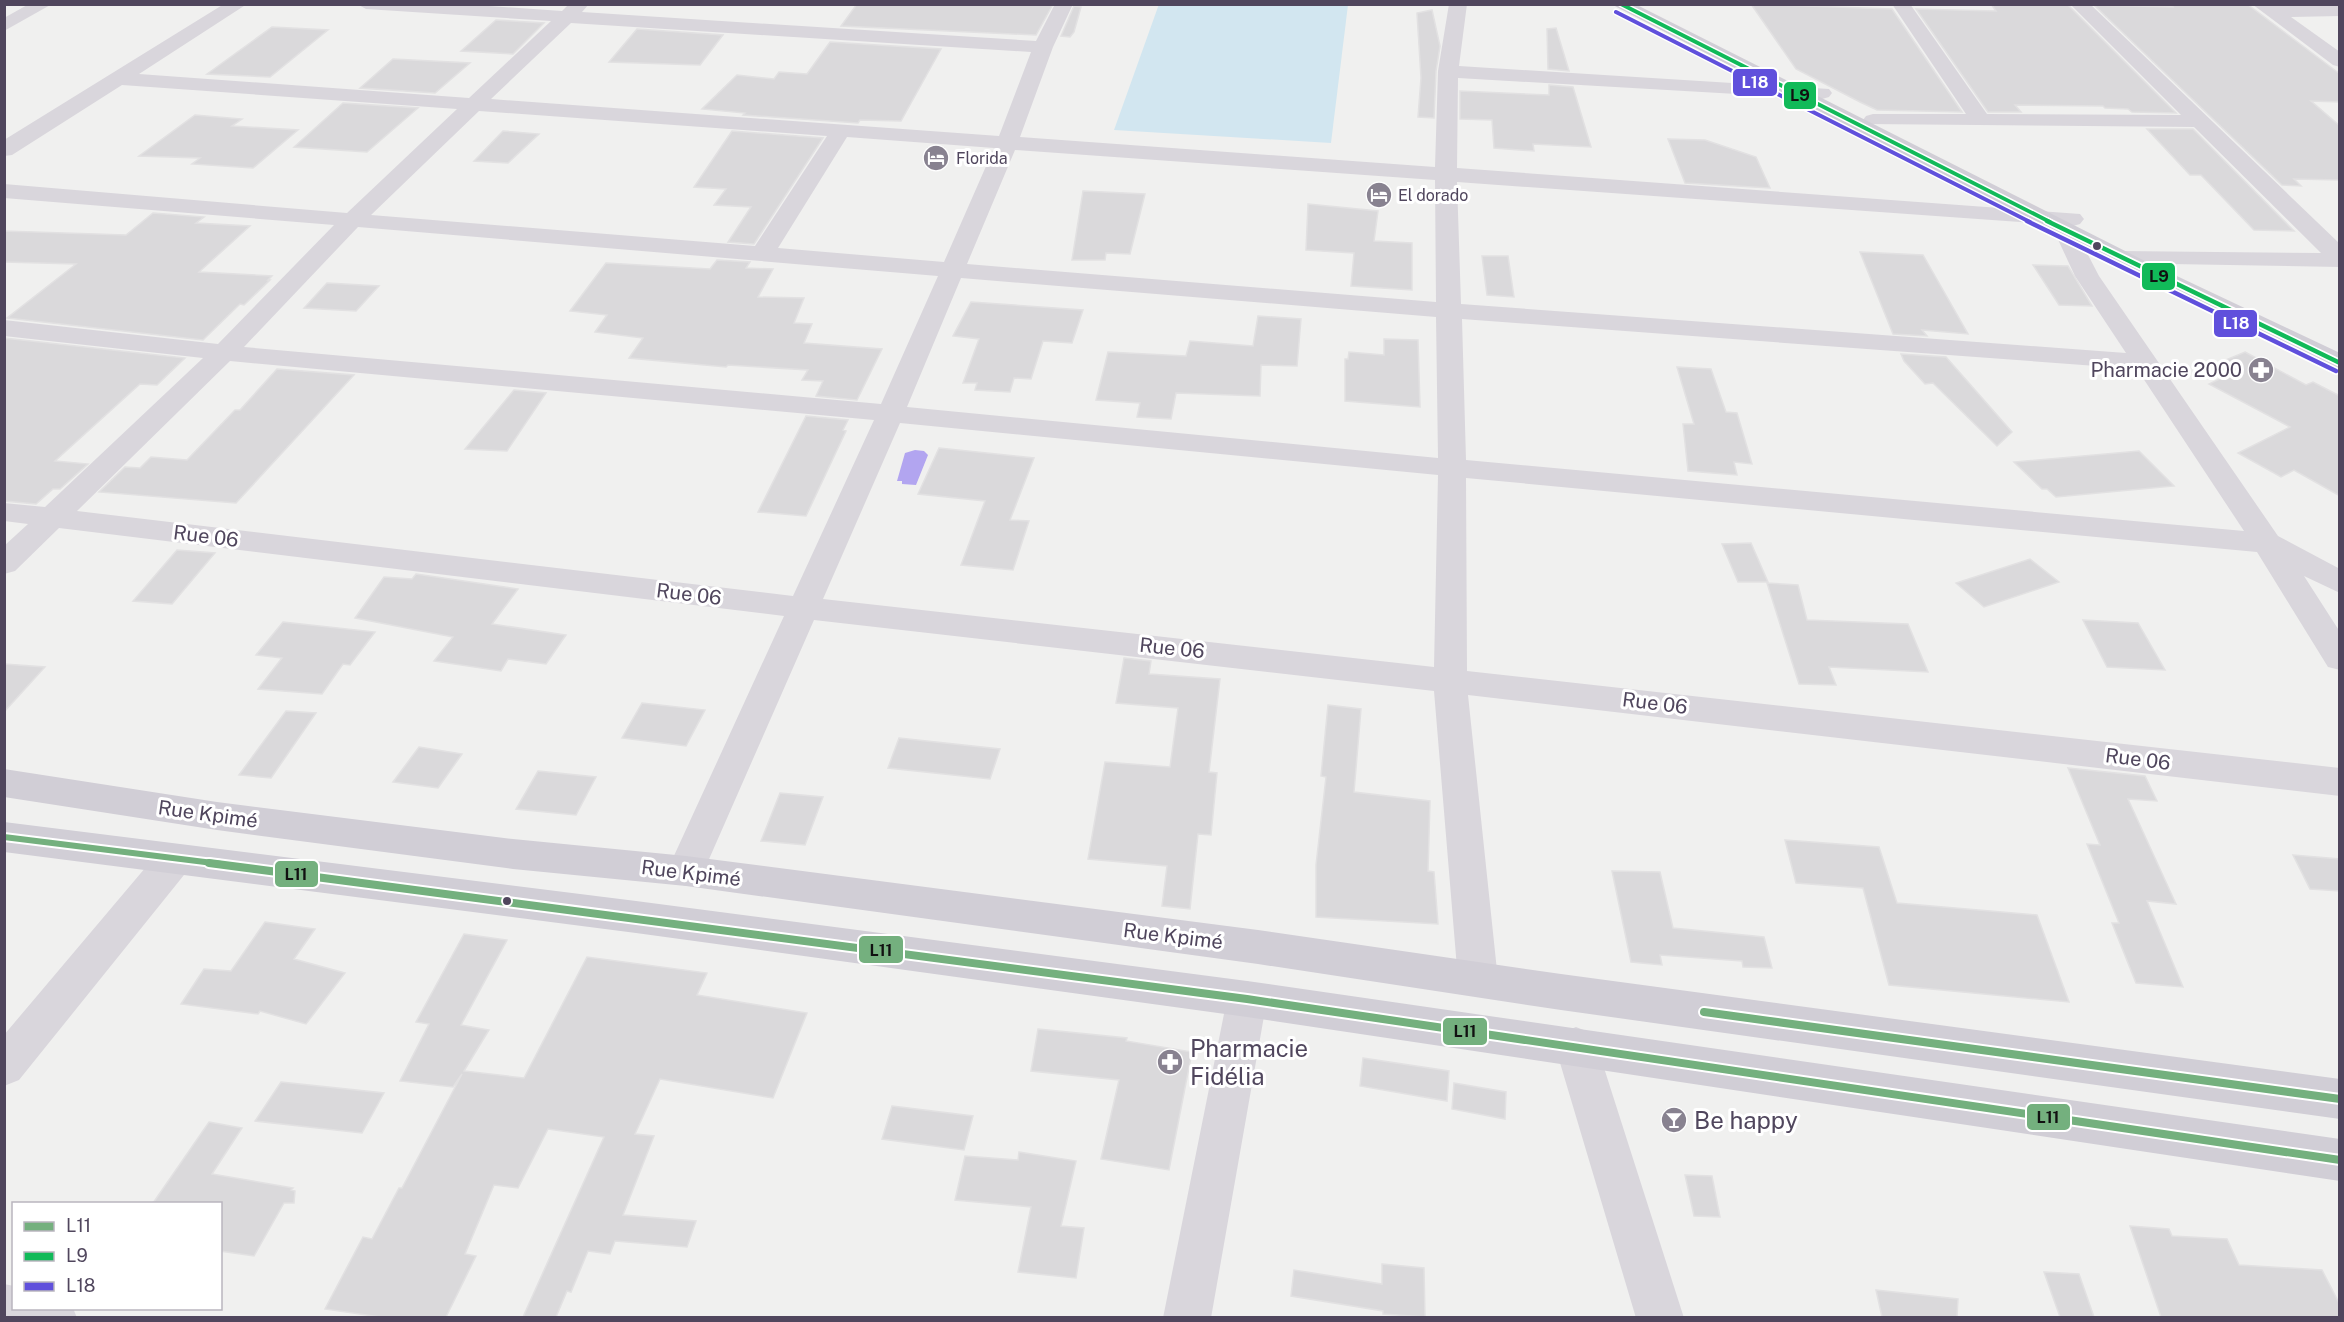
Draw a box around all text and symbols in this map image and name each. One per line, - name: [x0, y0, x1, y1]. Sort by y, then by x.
- line badge: L18: [1732, 68, 1778, 97]
- text: L18: [1742, 73, 1769, 92]
- line badge: L9: [1783, 81, 1817, 110]
- text: L9: [1790, 86, 1810, 105]
- hotel icon: Florida: [921, 143, 951, 173]
- place label: Florida: [956, 149, 1008, 168]
- hotel icon: El dorado: [1364, 180, 1394, 210]
- place label: El dorado: [1398, 186, 1468, 205]
- unlabelled marker: [2091, 240, 2103, 252]
- line badge: L9: [2141, 262, 2176, 291]
- text: L9: [2149, 267, 2169, 286]
- line badge: L18: [2213, 309, 2258, 338]
- text: L18: [2223, 314, 2250, 333]
- pharmacy icon: Pharmacie 2000: [2246, 355, 2276, 385]
- place label: Pharmacie 2000: [2090, 358, 2242, 382]
- street label: Rue 06: [172, 520, 240, 552]
- street label: Rue 06: [655, 578, 723, 610]
- street label: Rue 06: [1138, 633, 1206, 663]
- street label: Rue 06: [1621, 687, 1689, 719]
- street label: Rue 06: [2104, 743, 2172, 775]
- street label: Rue Kpimé: [157, 795, 259, 833]
- street label: Rue Kpimé: [640, 855, 742, 891]
- line badge: L11: [274, 860, 319, 888]
- text: L11: [285, 865, 307, 884]
- unlabelled marker: [501, 895, 513, 907]
- street label: Rue Kpimé: [1122, 918, 1224, 954]
- line badge: L11: [858, 935, 904, 964]
- text: L11: [870, 941, 892, 960]
- line badge: L11: [1442, 1017, 1488, 1046]
- text: L11: [1454, 1022, 1476, 1041]
- place label: Pharmacie Fidélia: [1190, 1034, 1308, 1090]
- pharmacy icon: Pharmacie Fidélia: [1155, 1047, 1185, 1077]
- line badge: L11: [2026, 1103, 2071, 1131]
- bar icon: Be happy: [1659, 1105, 1689, 1135]
- place label: Be happy: [1694, 1106, 1798, 1134]
- text: L11: [2037, 1108, 2059, 1127]
- legend: [12, 1202, 222, 1310]
- text: L11: [66, 1215, 91, 1236]
- text: L9: [66, 1245, 88, 1266]
- text: L18: [66, 1275, 95, 1296]

